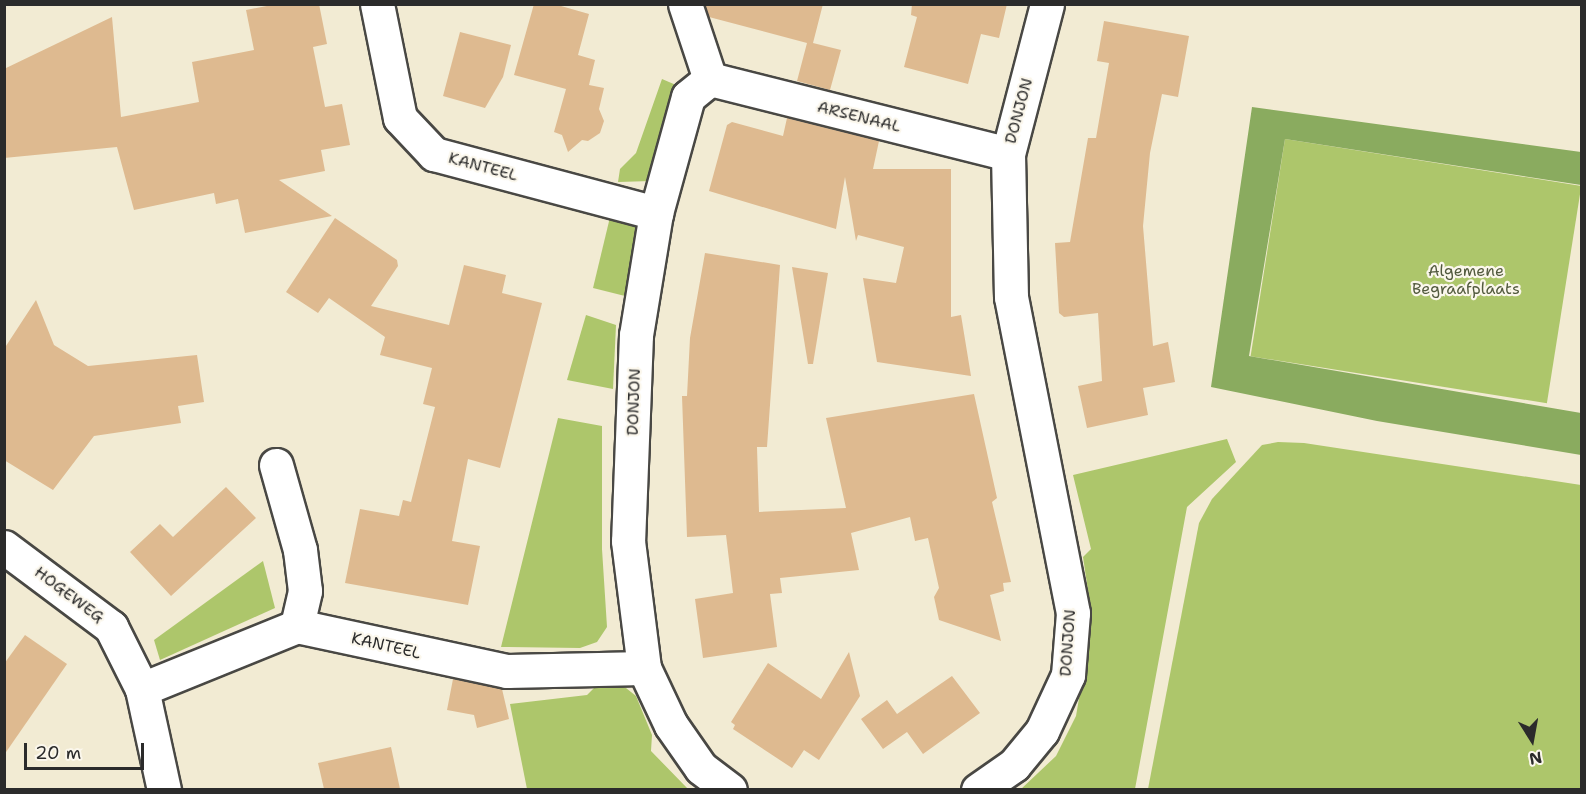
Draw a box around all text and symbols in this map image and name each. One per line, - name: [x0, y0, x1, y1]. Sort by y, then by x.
- street label: DONJON: [1001, 76, 1037, 146]
- street label: ARSENAAL: [815, 97, 903, 137]
- street label: KANTEEL: [446, 149, 520, 185]
- park label: Algemene Begraafplaats: [1412, 261, 1520, 299]
- street label: DONJON: [623, 368, 645, 436]
- street label: HOGEWEG: [30, 563, 108, 627]
- street label: DONJON: [1056, 609, 1080, 677]
- street label: KANTEEL: [349, 629, 423, 663]
- north arrow: [1502, 710, 1562, 770]
- scale bar: [27, 731, 147, 769]
- text: 20 m: [35, 741, 81, 765]
- text: N: [1527, 747, 1544, 770]

